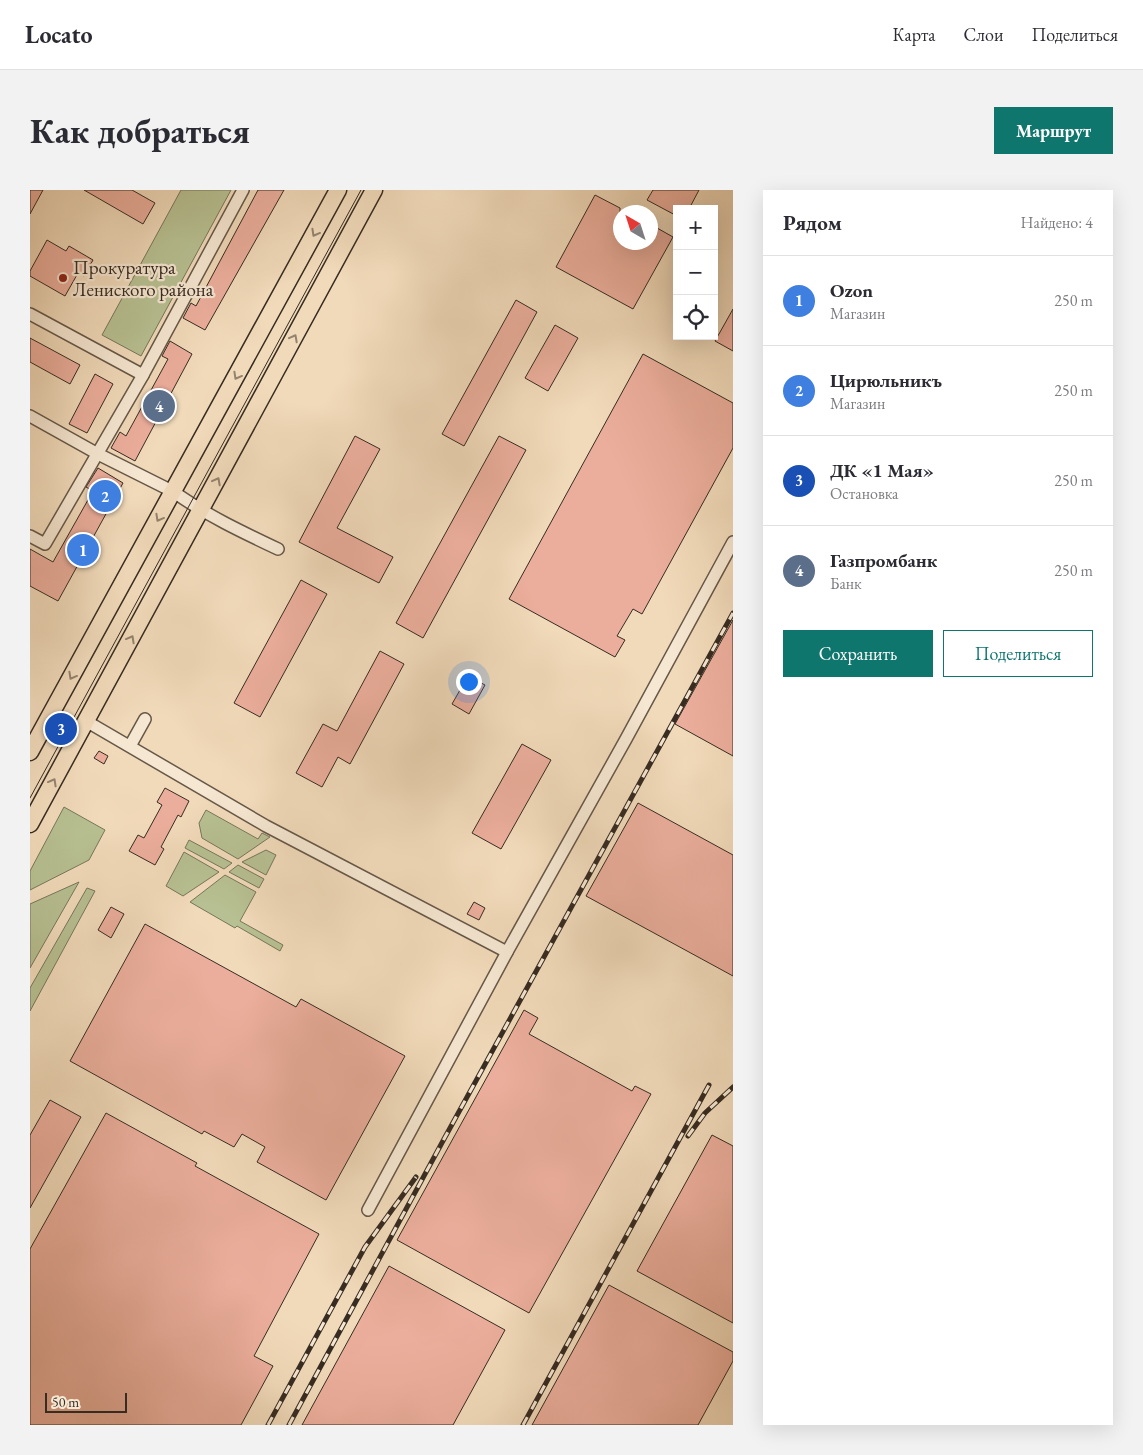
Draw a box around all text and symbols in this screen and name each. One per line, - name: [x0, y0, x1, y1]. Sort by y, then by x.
- text: Locato: [25, 19, 93, 50]
- text: Карта: [893, 23, 936, 46]
- text: Слои: [964, 23, 1003, 46]
- text: Поделиться: [1031, 23, 1118, 46]
- button: Маршрут: [994, 107, 1113, 154]
- text: Как добраться: [30, 108, 250, 153]
- north arrow: [613, 205, 658, 250]
- map controls: [673, 205, 718, 340]
- button: +: [673, 205, 718, 250]
- text: Рядом: [783, 209, 842, 236]
- text: Найдено: 4: [1021, 212, 1093, 233]
- one-way arrow: [311, 228, 321, 237]
- button: −: [673, 250, 718, 295]
- place label: Прокуратура Лениского района: [73, 255, 214, 302]
- marker: Прокуратура Лениского района: [57, 272, 69, 284]
- text: Ozon: [830, 278, 873, 303]
- text: 1: [795, 290, 803, 311]
- text: 250 m: [1054, 290, 1093, 311]
- button: locate: [673, 295, 718, 340]
- text: Магазин: [830, 303, 885, 324]
- one-way arrow: [288, 334, 298, 343]
- text: Цирюльникъ: [830, 368, 942, 393]
- one-way arrow: [233, 370, 243, 379]
- text: 2: [795, 380, 803, 401]
- text: 250 m: [1054, 380, 1093, 401]
- pin: 4: [143, 387, 175, 425]
- text: Магазин: [830, 393, 885, 414]
- text: ДК «1 Мая»: [830, 458, 934, 483]
- text: 3: [795, 470, 803, 491]
- text: 250 m: [1054, 470, 1093, 491]
- pin: 2: [89, 477, 121, 515]
- one-way arrow: [211, 477, 221, 486]
- text: Остановка: [830, 483, 899, 504]
- one-way arrow: [155, 513, 165, 522]
- pin: 1: [67, 531, 99, 569]
- text: Газпромбанк: [830, 548, 937, 573]
- text: 4: [795, 560, 803, 581]
- text: 250 m: [1054, 560, 1093, 581]
- text: Банк: [830, 573, 862, 594]
- button: Сохранить: [783, 630, 933, 677]
- button: Поделиться: [943, 630, 1093, 677]
- one-way arrow: [125, 635, 135, 644]
- your location: [456, 669, 482, 695]
- one-way arrow: [68, 670, 78, 679]
- pin: 3: [45, 710, 77, 748]
- one-way arrow: [47, 778, 57, 787]
- scale bar: [45, 1390, 128, 1413]
- text: 50 m: [52, 1393, 79, 1411]

